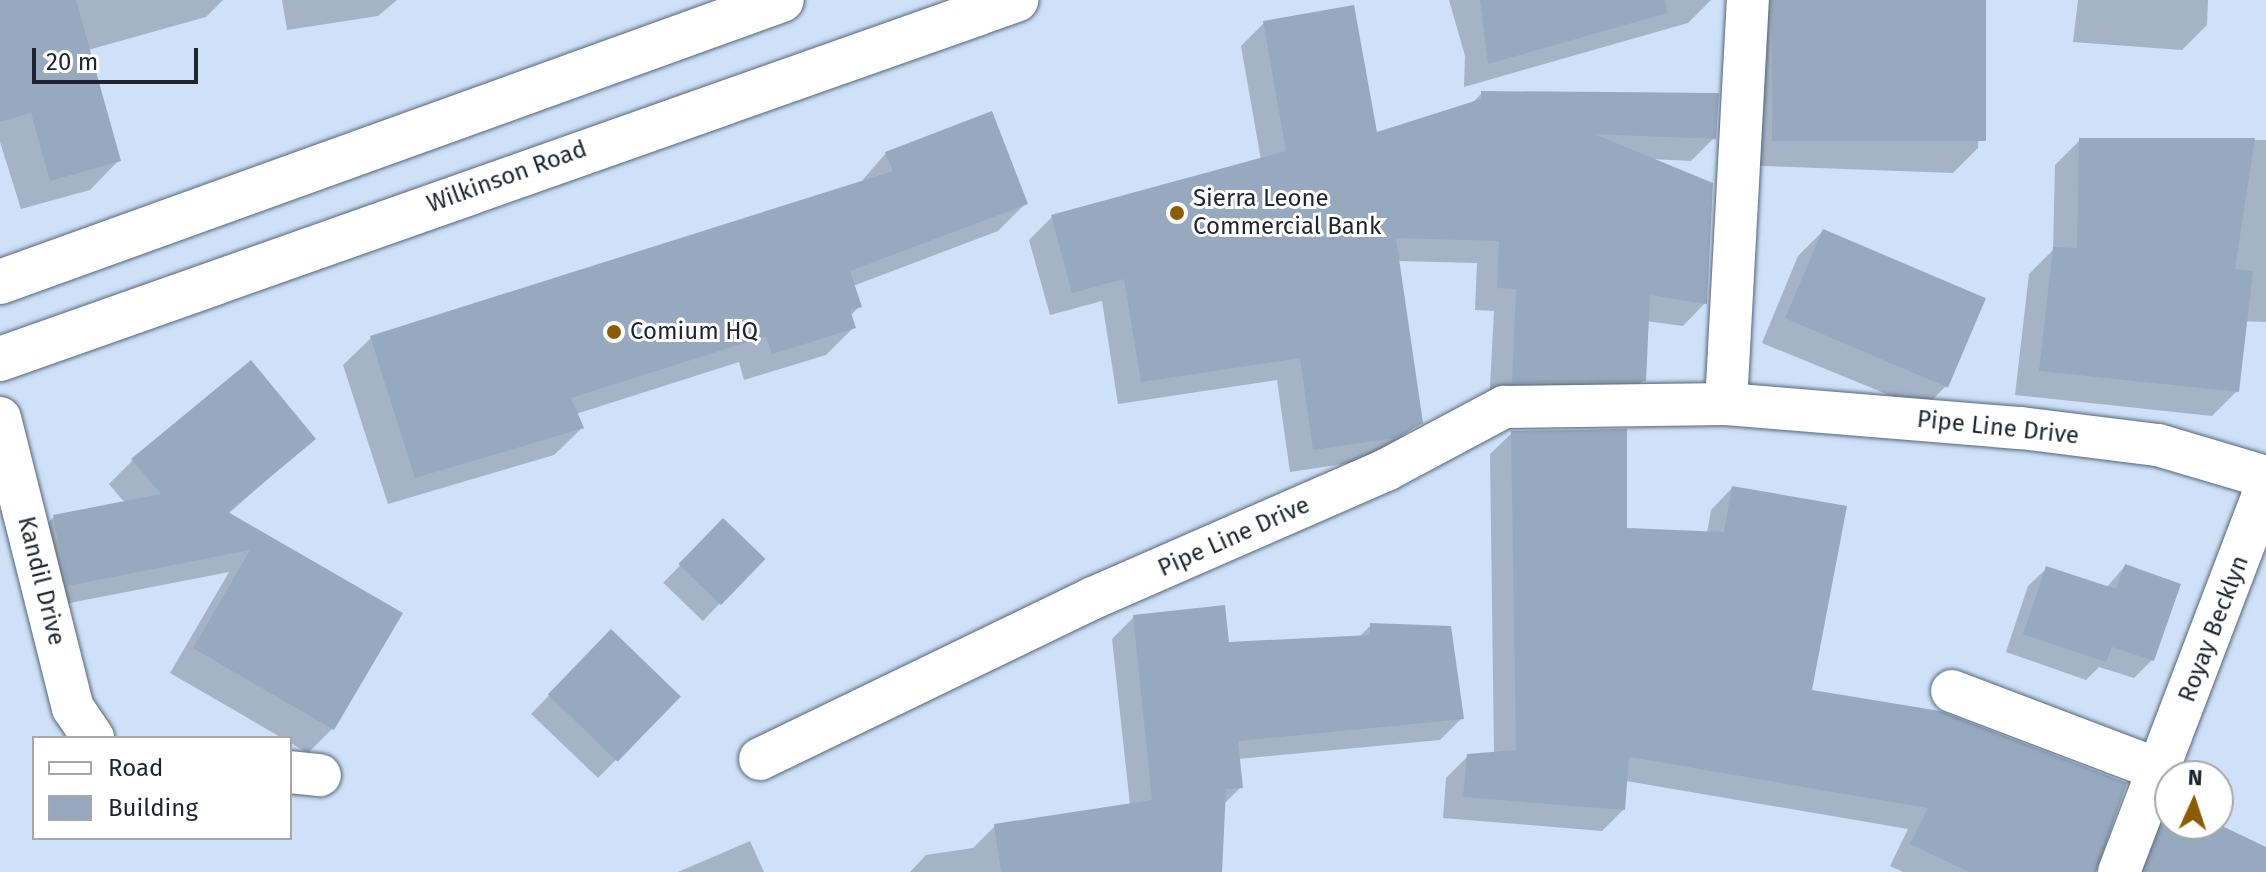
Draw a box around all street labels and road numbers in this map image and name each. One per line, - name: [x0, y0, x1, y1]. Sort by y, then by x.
- street label: Wilkinson Road: [423, 135, 591, 219]
- street label: Pipe Line Drive: [1915, 405, 2081, 451]
- street label: Pipe Line Drive: [1154, 491, 1314, 583]
- street label: Kandil Drive: [11, 514, 71, 648]
- street label: Royay Becklyn: [2173, 552, 2255, 706]

